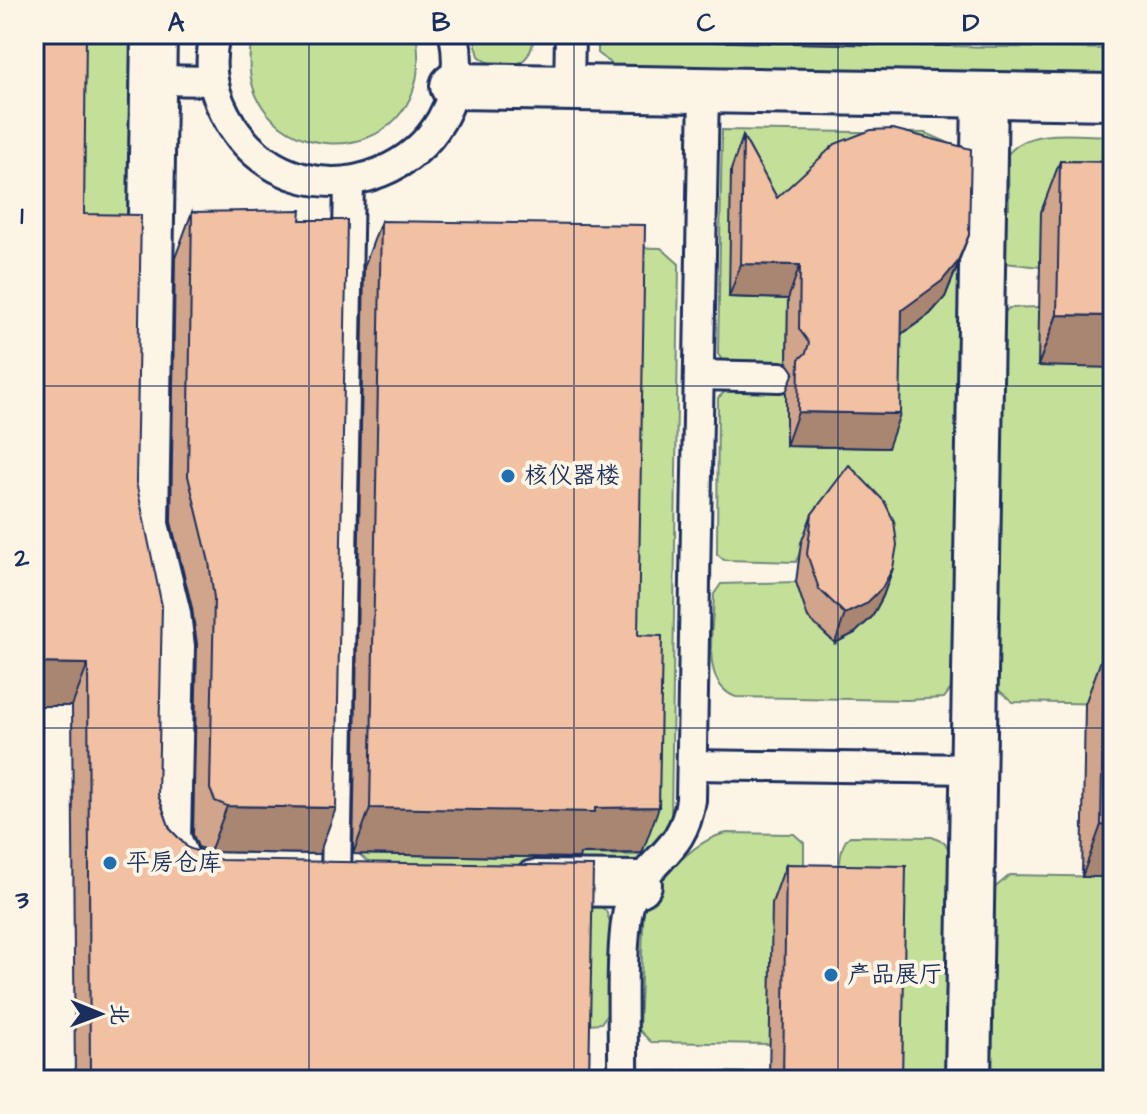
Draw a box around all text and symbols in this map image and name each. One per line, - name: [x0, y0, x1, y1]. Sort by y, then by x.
- text: A: [168, 5, 185, 41]
- text: B: [432, 5, 451, 41]
- text: C: [697, 5, 716, 41]
- text: D: [963, 5, 980, 41]
- text: 1: [20, 198, 24, 234]
- place label: 核仪器楼: [524, 459, 620, 493]
- marker: 核仪器楼: [499, 467, 517, 485]
- text: 2: [14, 540, 30, 576]
- place label: 平房仓库: [126, 846, 222, 880]
- marker: 平房仓库: [101, 854, 119, 872]
- text: 3: [14, 882, 29, 918]
- place label: 产品展厅: [847, 958, 943, 992]
- marker: 产品展厅: [822, 966, 840, 984]
- north arrow: [60, 974, 140, 1054]
- text: 北: [103, 1003, 134, 1026]

